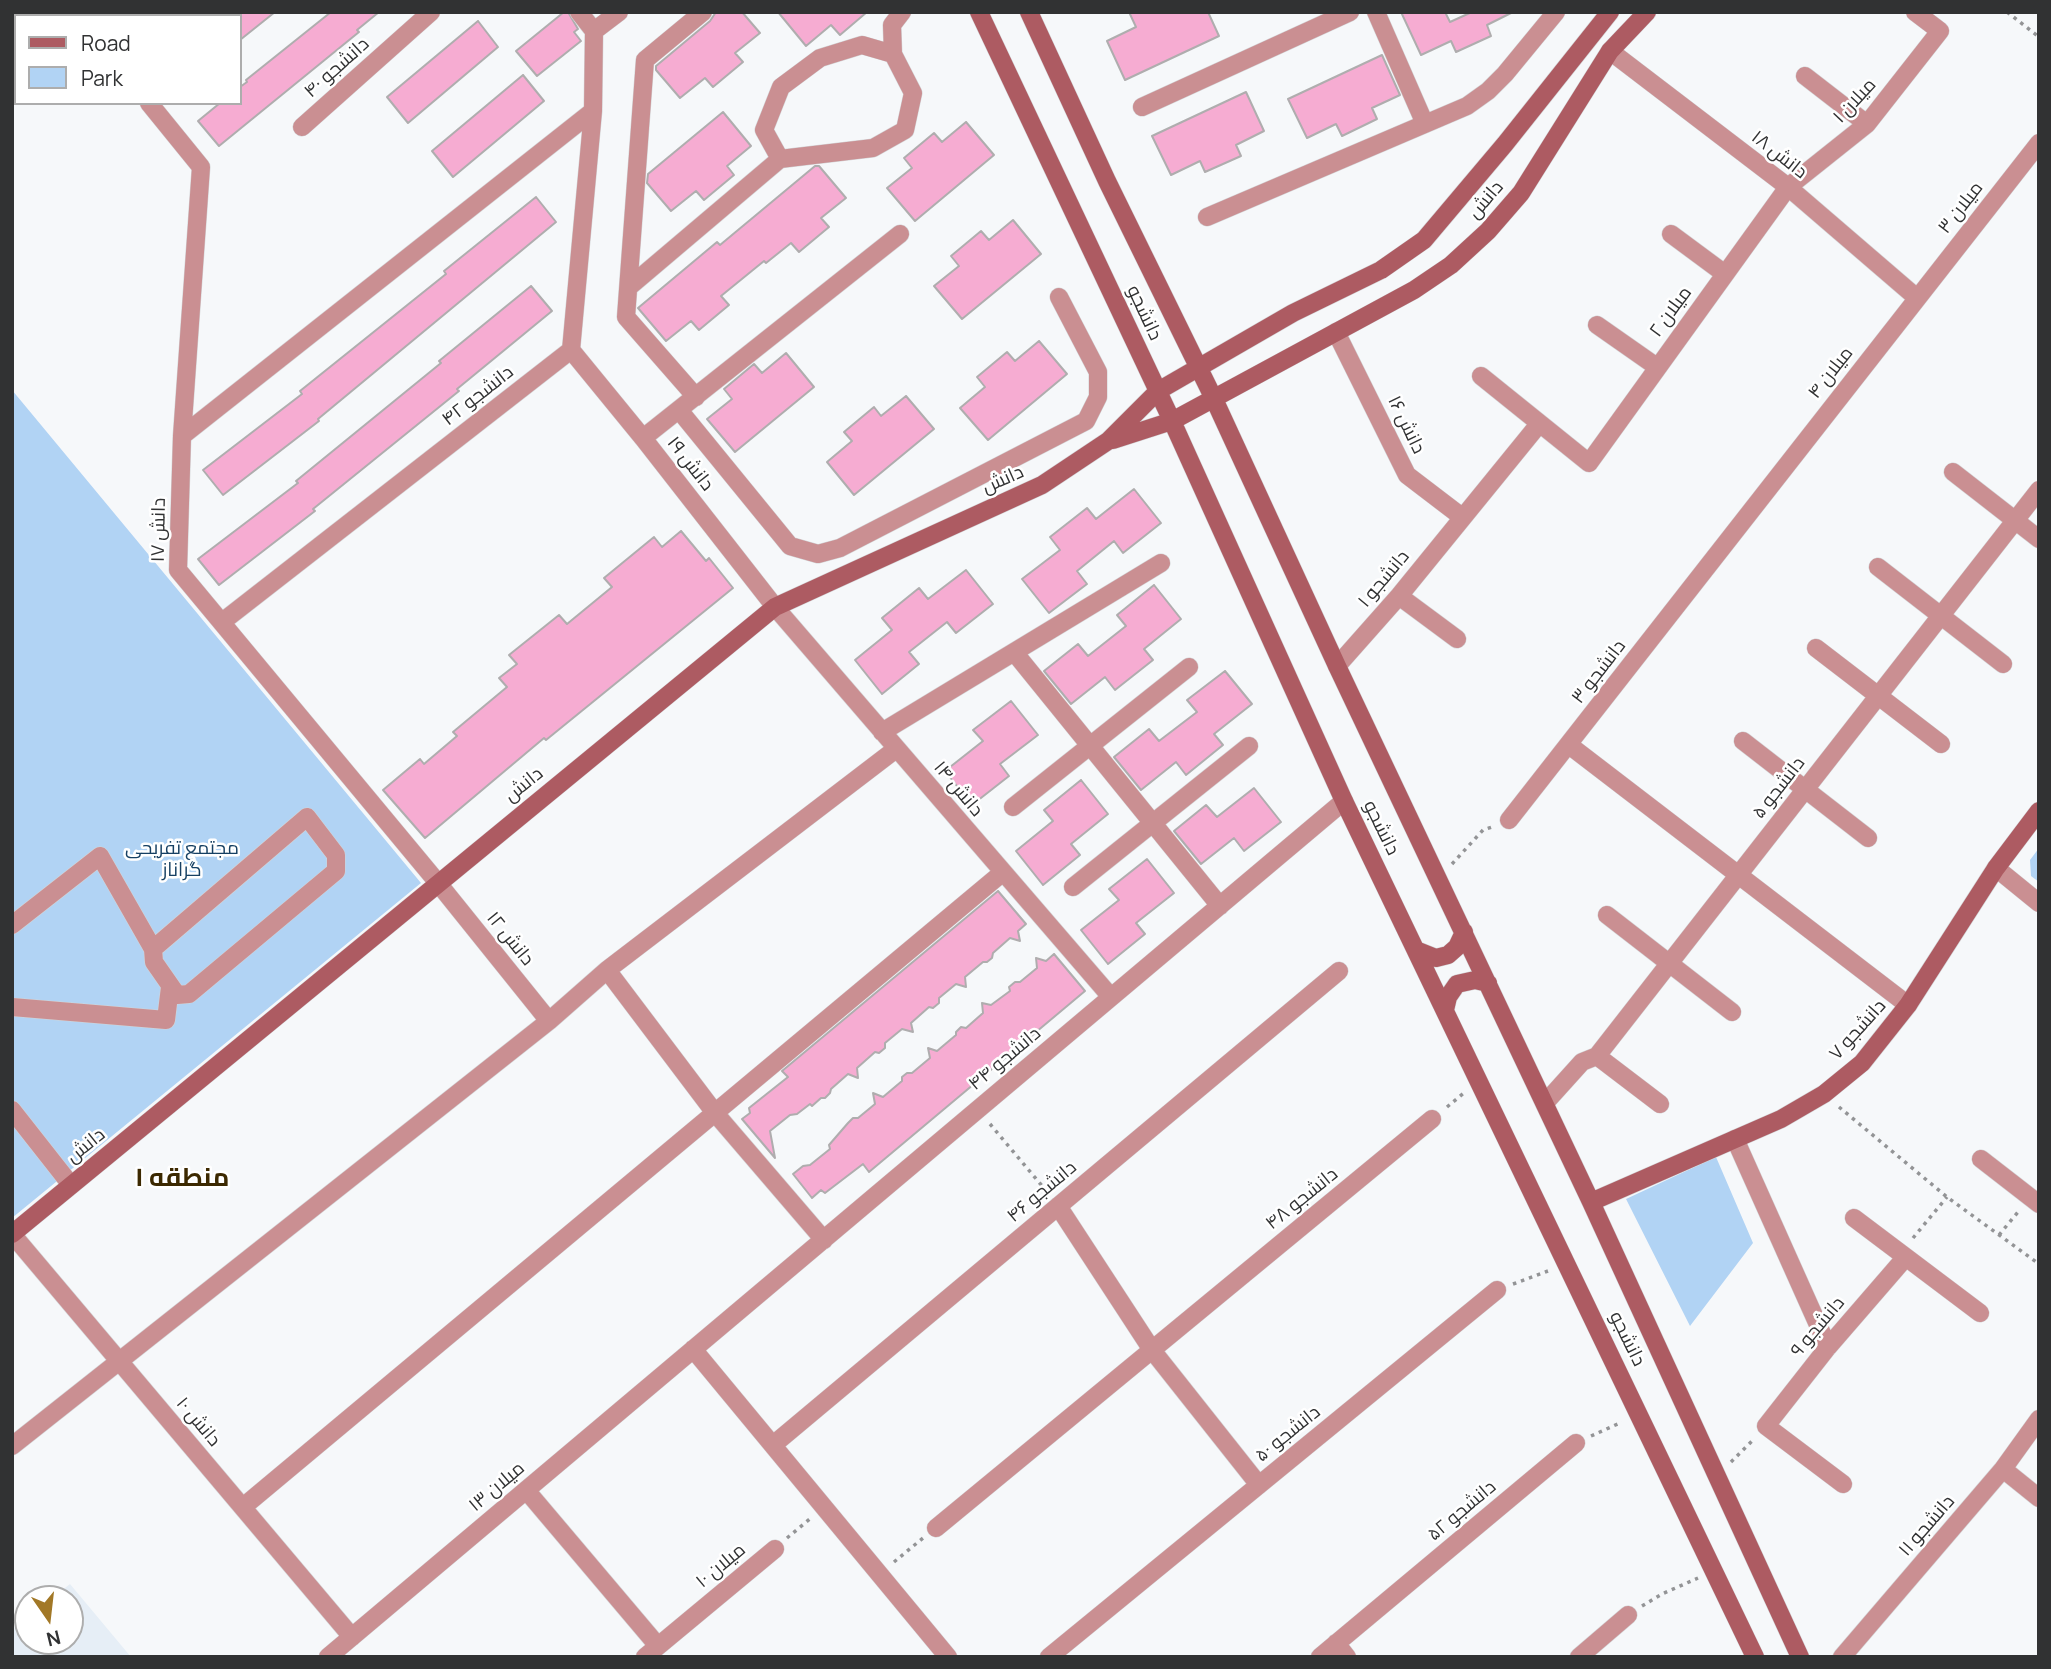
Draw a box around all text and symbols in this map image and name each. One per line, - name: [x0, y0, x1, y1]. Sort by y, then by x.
- legend: [14, 14, 242, 105]
- text: Road: [81, 29, 131, 57]
- street label: دانشجو ۴۰: [300, 33, 374, 103]
- text: Park: [81, 64, 123, 92]
- street label: میلان ۱: [1829, 74, 1881, 128]
- street label: دانش ۱۸: [1747, 126, 1811, 184]
- street label: دانش: [1463, 176, 1509, 224]
- street label: میلان ۳: [1934, 177, 1988, 239]
- street label: دانشجو: [1121, 282, 1167, 344]
- street label: میلان ۲: [1645, 282, 1697, 342]
- street label: میلان ۴: [1804, 342, 1858, 404]
- street label: دانشجو ۴۲: [438, 361, 518, 431]
- street label: دانش ۱۶: [1382, 392, 1430, 458]
- street label: دانش ۱۹: [662, 432, 718, 496]
- street label: دانش: [979, 461, 1027, 499]
- street label: دانش ۱۷: [147, 498, 171, 562]
- street label: دانشجو ۱: [1353, 546, 1415, 612]
- street label: دانشجو ۳: [1567, 636, 1631, 708]
- street label: دانشجو ۵: [1748, 752, 1810, 824]
- street label: دانش ۱۴: [928, 757, 988, 821]
- street label: دانش: [500, 763, 548, 807]
- street label: دانشجو: [1358, 797, 1404, 859]
- park label: مجتمع تفریحی گراناز: [125, 838, 239, 882]
- street label: دانش ۱۲: [481, 907, 539, 971]
- street label: دانشجو ۷: [1825, 995, 1891, 1065]
- street label: دانشجو ۴۴: [964, 1022, 1046, 1096]
- street label: دانش: [62, 1124, 110, 1168]
- street label: دانشجو ۴۶: [1003, 1156, 1081, 1228]
- district label: منطقه ۱: [135, 1163, 229, 1195]
- street label: دانشجو ۴۸: [1261, 1163, 1343, 1235]
- street label: دانشجو ۹: [1786, 1292, 1850, 1362]
- street label: دانشجو: [1604, 1308, 1650, 1370]
- street label: دانش ۱۰: [171, 1393, 225, 1451]
- street label: دانشجو ۵۰: [1251, 1401, 1325, 1467]
- street label: میلان ۱۳: [465, 1457, 529, 1517]
- street label: دانشجو ۵۲: [1423, 1476, 1501, 1546]
- street label: دانشجو ۱۱: [1894, 1491, 1960, 1561]
- street label: میلان ۱۰: [692, 1539, 750, 1593]
- north arrow: [14, 1585, 84, 1655]
- text: N: [44, 1624, 63, 1653]

